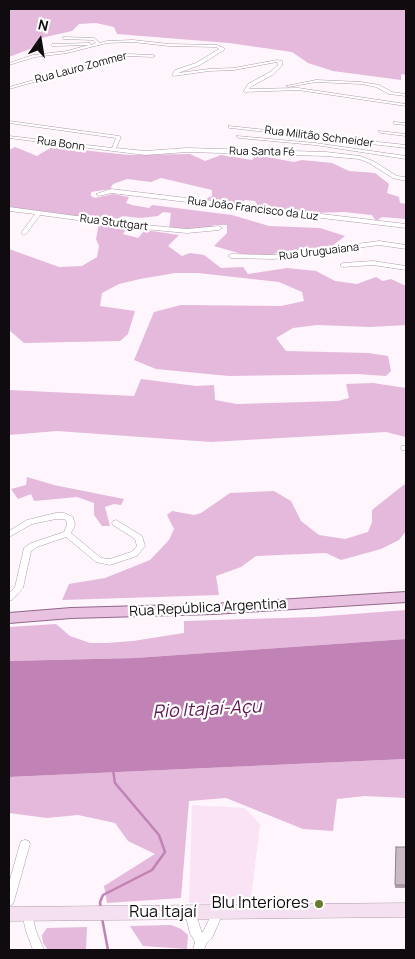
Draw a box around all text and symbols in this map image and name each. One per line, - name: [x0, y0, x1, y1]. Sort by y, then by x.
- north arrow: [15, 15, 65, 65]
- text: N: [36, 15, 51, 35]
- street label: Rua Lauro Zommer: [33, 49, 129, 87]
- street label: Rua Militão Schneider: [264, 124, 374, 150]
- street label: Rua Bonn: [36, 134, 86, 154]
- street label: Rua Santa Fé: [229, 145, 295, 159]
- street label: Rua João Francisco da Luz: [187, 194, 319, 224]
- street label: Rua Stuttgart: [79, 212, 149, 234]
- street label: Rua Uruguaiana: [278, 241, 360, 263]
- street label: Rua República Argentina: [129, 595, 287, 621]
- water label: Rio Itajaí-Açu: [152, 696, 262, 724]
- place label: Blu Interiores: [212, 894, 309, 914]
- marker: Blu Interiores: [313, 898, 325, 910]
- street label: Rua Itajaí: [129, 903, 197, 923]

